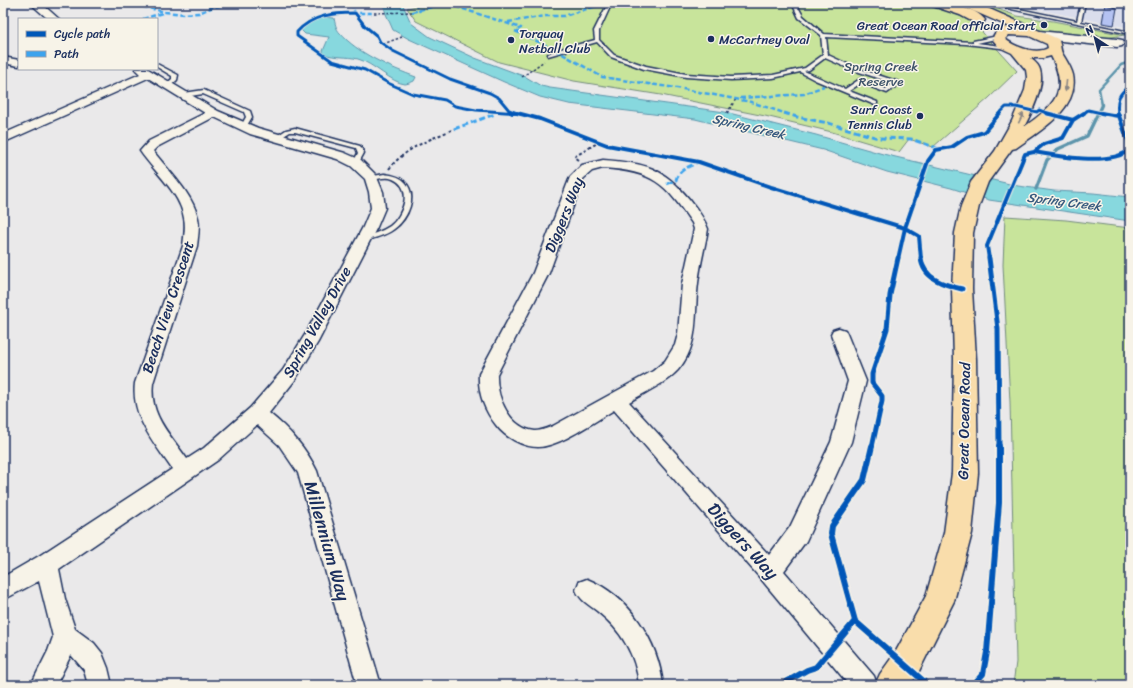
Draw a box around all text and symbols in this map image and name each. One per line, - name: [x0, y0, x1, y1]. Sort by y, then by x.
- place label: Great Ocean Road official start: [857, 14, 1036, 37]
- legend: [18, 18, 158, 70]
- north arrow: [1075, 18, 1115, 58]
- marker: Great Ocean Road official start: [1039, 20, 1049, 30]
- text: N: [1080, 20, 1098, 41]
- place label: Torquay Netball Club: [519, 22, 590, 60]
- text: Cycle path: [54, 23, 110, 45]
- place label: McCartney Oval: [719, 28, 810, 51]
- marker: McCartney Oval: [706, 34, 716, 44]
- marker: Torquay Netball Club: [506, 35, 516, 45]
- text: Path: [54, 43, 79, 65]
- park label: Spring Creek Reserve: [844, 55, 918, 93]
- one-way arrow: [1063, 80, 1070, 92]
- place label: Surf Coast Tennis Club: [847, 98, 912, 136]
- water label: Spring Creek: [710, 107, 789, 146]
- marker: Surf Coast Tennis Club: [915, 111, 925, 121]
- one-way arrow: [1018, 112, 1024, 124]
- street label: Diggers Way: [537, 173, 591, 257]
- water label: Spring Creek: [1026, 186, 1103, 218]
- street label: Beach View Crescent: [134, 237, 202, 377]
- street label: Spring Valley Drive: [276, 261, 359, 383]
- street label: Great Ocean Road: [950, 361, 978, 480]
- street label: Millennium Way: [295, 477, 360, 606]
- street label: Diggers Way: [699, 495, 787, 588]

